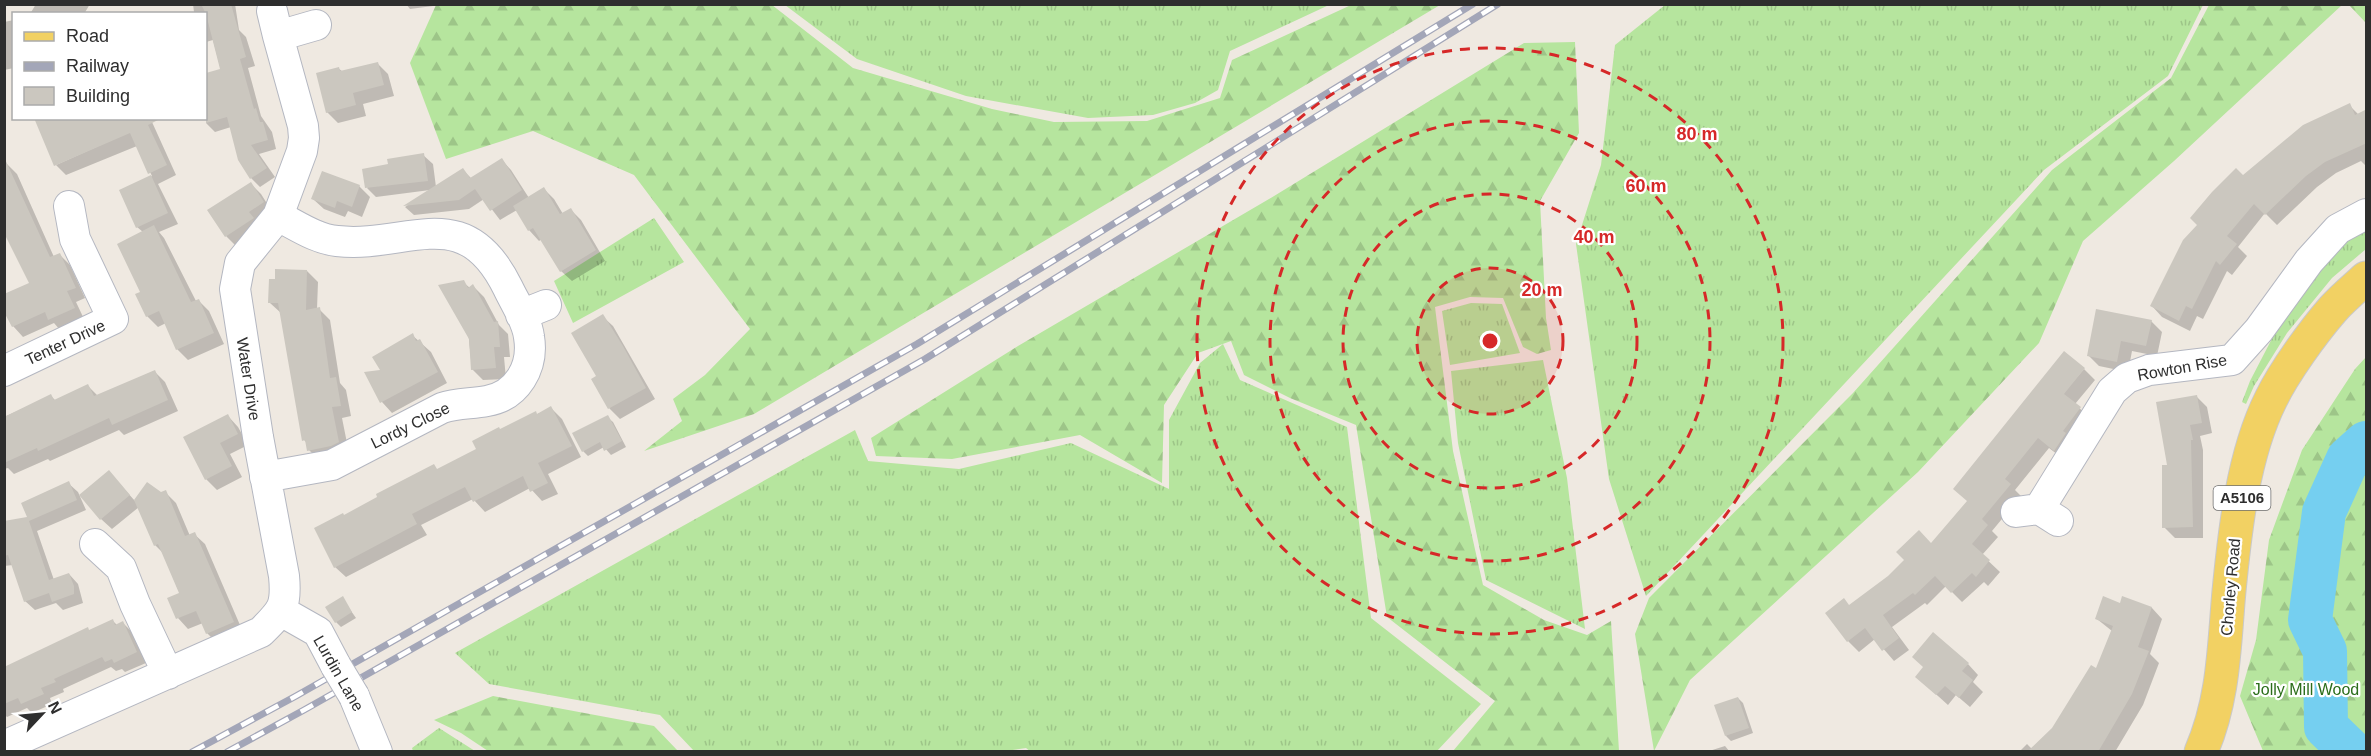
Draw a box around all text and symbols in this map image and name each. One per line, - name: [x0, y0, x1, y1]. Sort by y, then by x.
- legend: [12, 12, 207, 120]
- text: Road: [66, 26, 109, 46]
- text: Railway: [66, 56, 129, 76]
- text: Building: [66, 86, 130, 106]
- text: 80 m: [1676, 124, 1718, 144]
- text: 60 m: [1625, 176, 1667, 196]
- text: 40 m: [1573, 227, 1615, 247]
- text: 20 m: [1521, 280, 1563, 300]
- street label: Tenter Drive: [23, 316, 108, 368]
- centre of rings: [1480, 331, 1500, 351]
- street label: Water Drive: [234, 336, 263, 422]
- street label: Rowton Rise: [2136, 351, 2228, 384]
- street label: Lordy Close: [368, 399, 452, 452]
- road number: A5106: [2214, 486, 2270, 510]
- street label: Chorley Road: [2218, 538, 2243, 637]
- street label: Lurdin Lane: [310, 632, 367, 714]
- park label: Jolly Mill Wood: [2253, 681, 2359, 698]
- north arrow: [12, 684, 72, 744]
- text: N: [45, 699, 65, 717]

